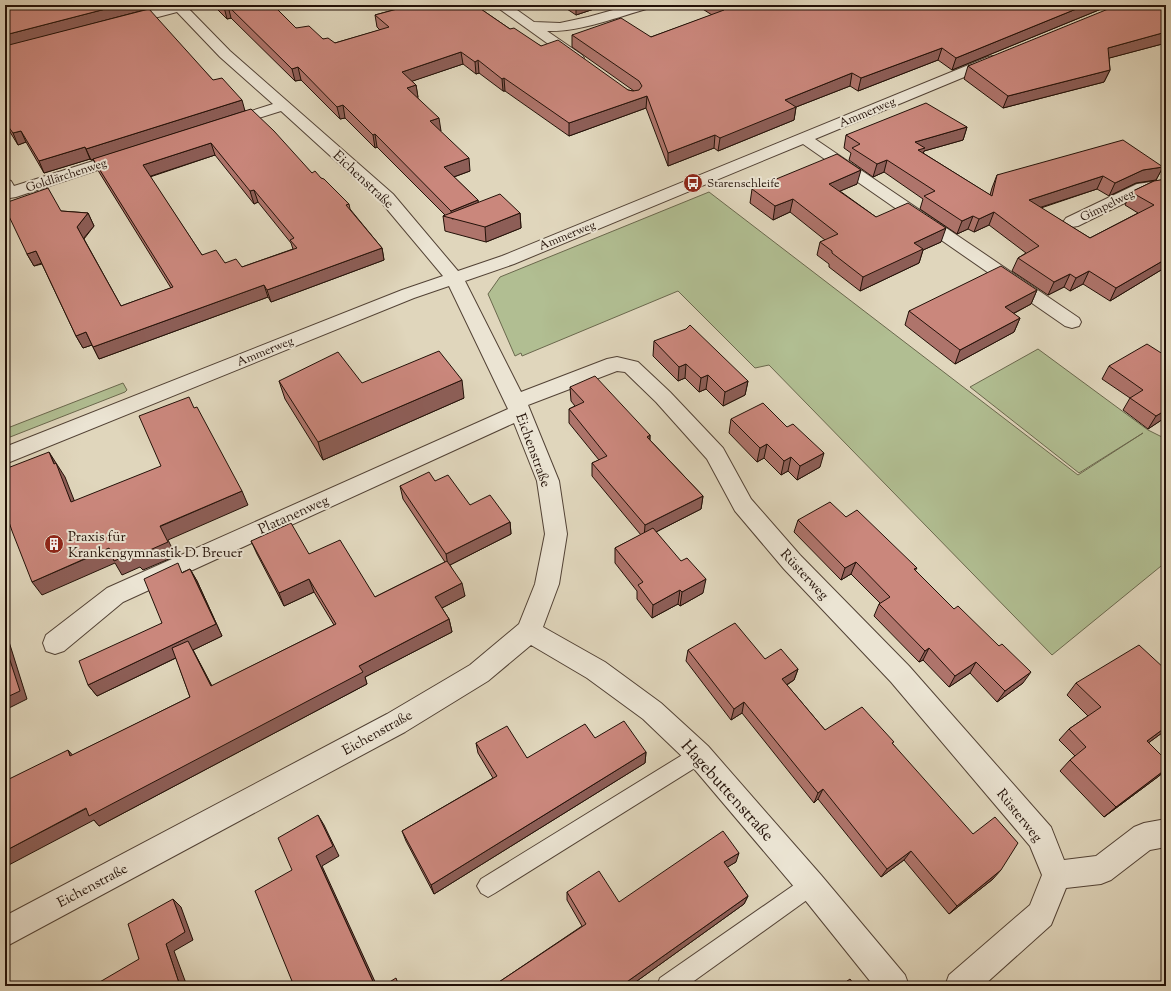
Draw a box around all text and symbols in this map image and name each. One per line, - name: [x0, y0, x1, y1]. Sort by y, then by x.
- street label: Ammerweg: [836, 93, 898, 133]
- street label: Eichenstraße: [328, 147, 398, 214]
- street label: Goldlärchenweg: [23, 154, 109, 198]
- bus stop icon: Starenschleife: [682, 172, 704, 194]
- place label: Starenschleife: [707, 175, 780, 193]
- street label: Gimpelweg: [1077, 185, 1138, 227]
- street label: Ammerweg: [536, 216, 599, 255]
- street label: Ammerweg: [234, 332, 297, 371]
- street label: Eichenstraße: [509, 411, 555, 490]
- street label: Platanenweg: [255, 491, 332, 540]
- place label: Praxis für Krankengymnastik D. Breuer: [68, 528, 243, 564]
- building icon: Praxis für Krankengymnastik D. Breuer: [43, 533, 65, 555]
- street label: Rüsterweg: [775, 545, 833, 605]
- street label: Eichenstraße: [339, 706, 417, 761]
- street label: Hagebuttenstraße: [674, 735, 779, 847]
- street label: Rüsterweg: [991, 785, 1046, 847]
- street label: Eichenstraße: [54, 860, 132, 914]

